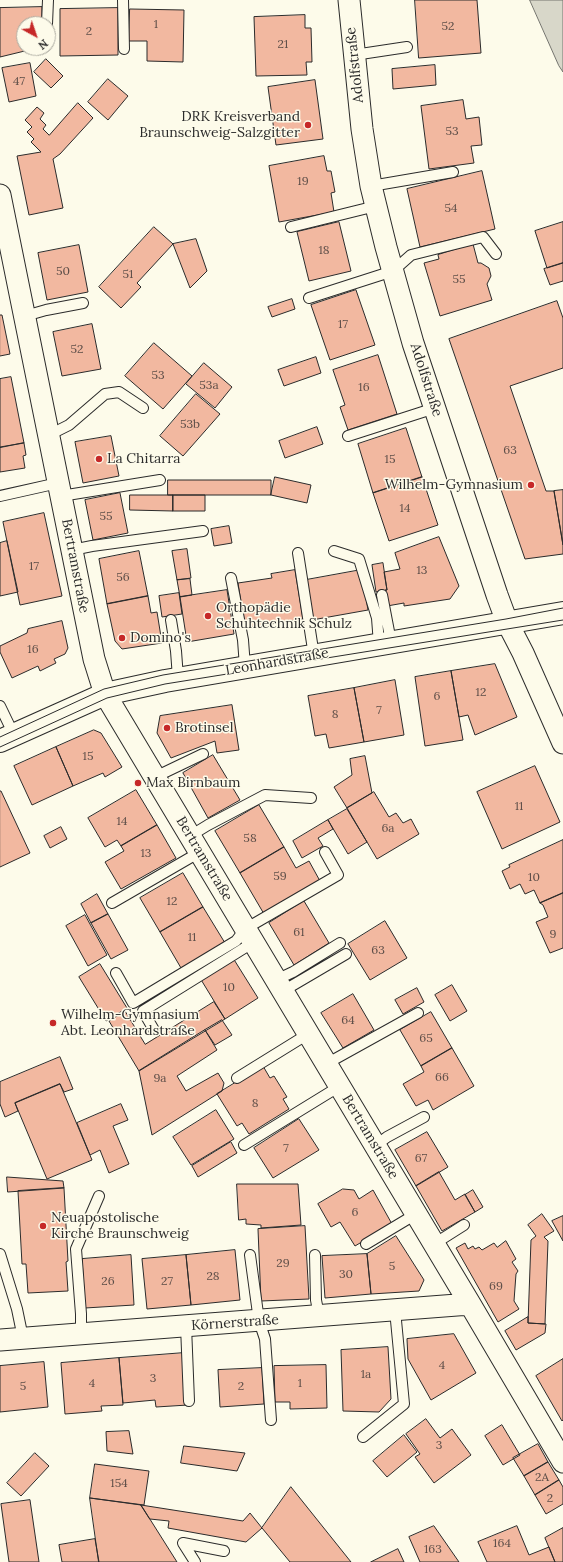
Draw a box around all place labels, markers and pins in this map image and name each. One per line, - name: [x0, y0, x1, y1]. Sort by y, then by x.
- place label: DRK Kreisverband Braunschweig-Salzgitter: [139, 109, 300, 142]
- marker: DRK Kreisverband Braunschweig-Salzgitter: [303, 120, 313, 130]
- place label: La Chitarra: [107, 451, 181, 467]
- marker: La Chitarra: [94, 454, 104, 464]
- place label: Wilhelm-Gymnasium: [385, 477, 523, 493]
- marker: Wilhelm-Gymnasium: [526, 480, 536, 490]
- place label: Orthopädie Schuhtechnik Schulz: [216, 600, 352, 632]
- marker: Orthopädie Schuhtechnik Schulz: [203, 611, 213, 621]
- place label: Domino's: [130, 630, 191, 646]
- marker: Domino's: [117, 633, 127, 643]
- place label: Brotinsel: [175, 720, 233, 736]
- marker: Brotinsel: [162, 723, 172, 733]
- place label: Max Birnbaum: [146, 775, 240, 791]
- marker: Max Birnbaum: [133, 778, 143, 788]
- place label: Wilhelm-Gymnasium Abt. Leonhardstraße: [61, 1007, 199, 1040]
- marker: Wilhelm-Gymnasium Abt. Leonhardstraße: [48, 1018, 58, 1028]
- place label: Neuapostolische Kirche Braunschweig: [51, 1210, 189, 1242]
- marker: Neuapostolische Kirche Braunschweig: [38, 1221, 48, 1231]

